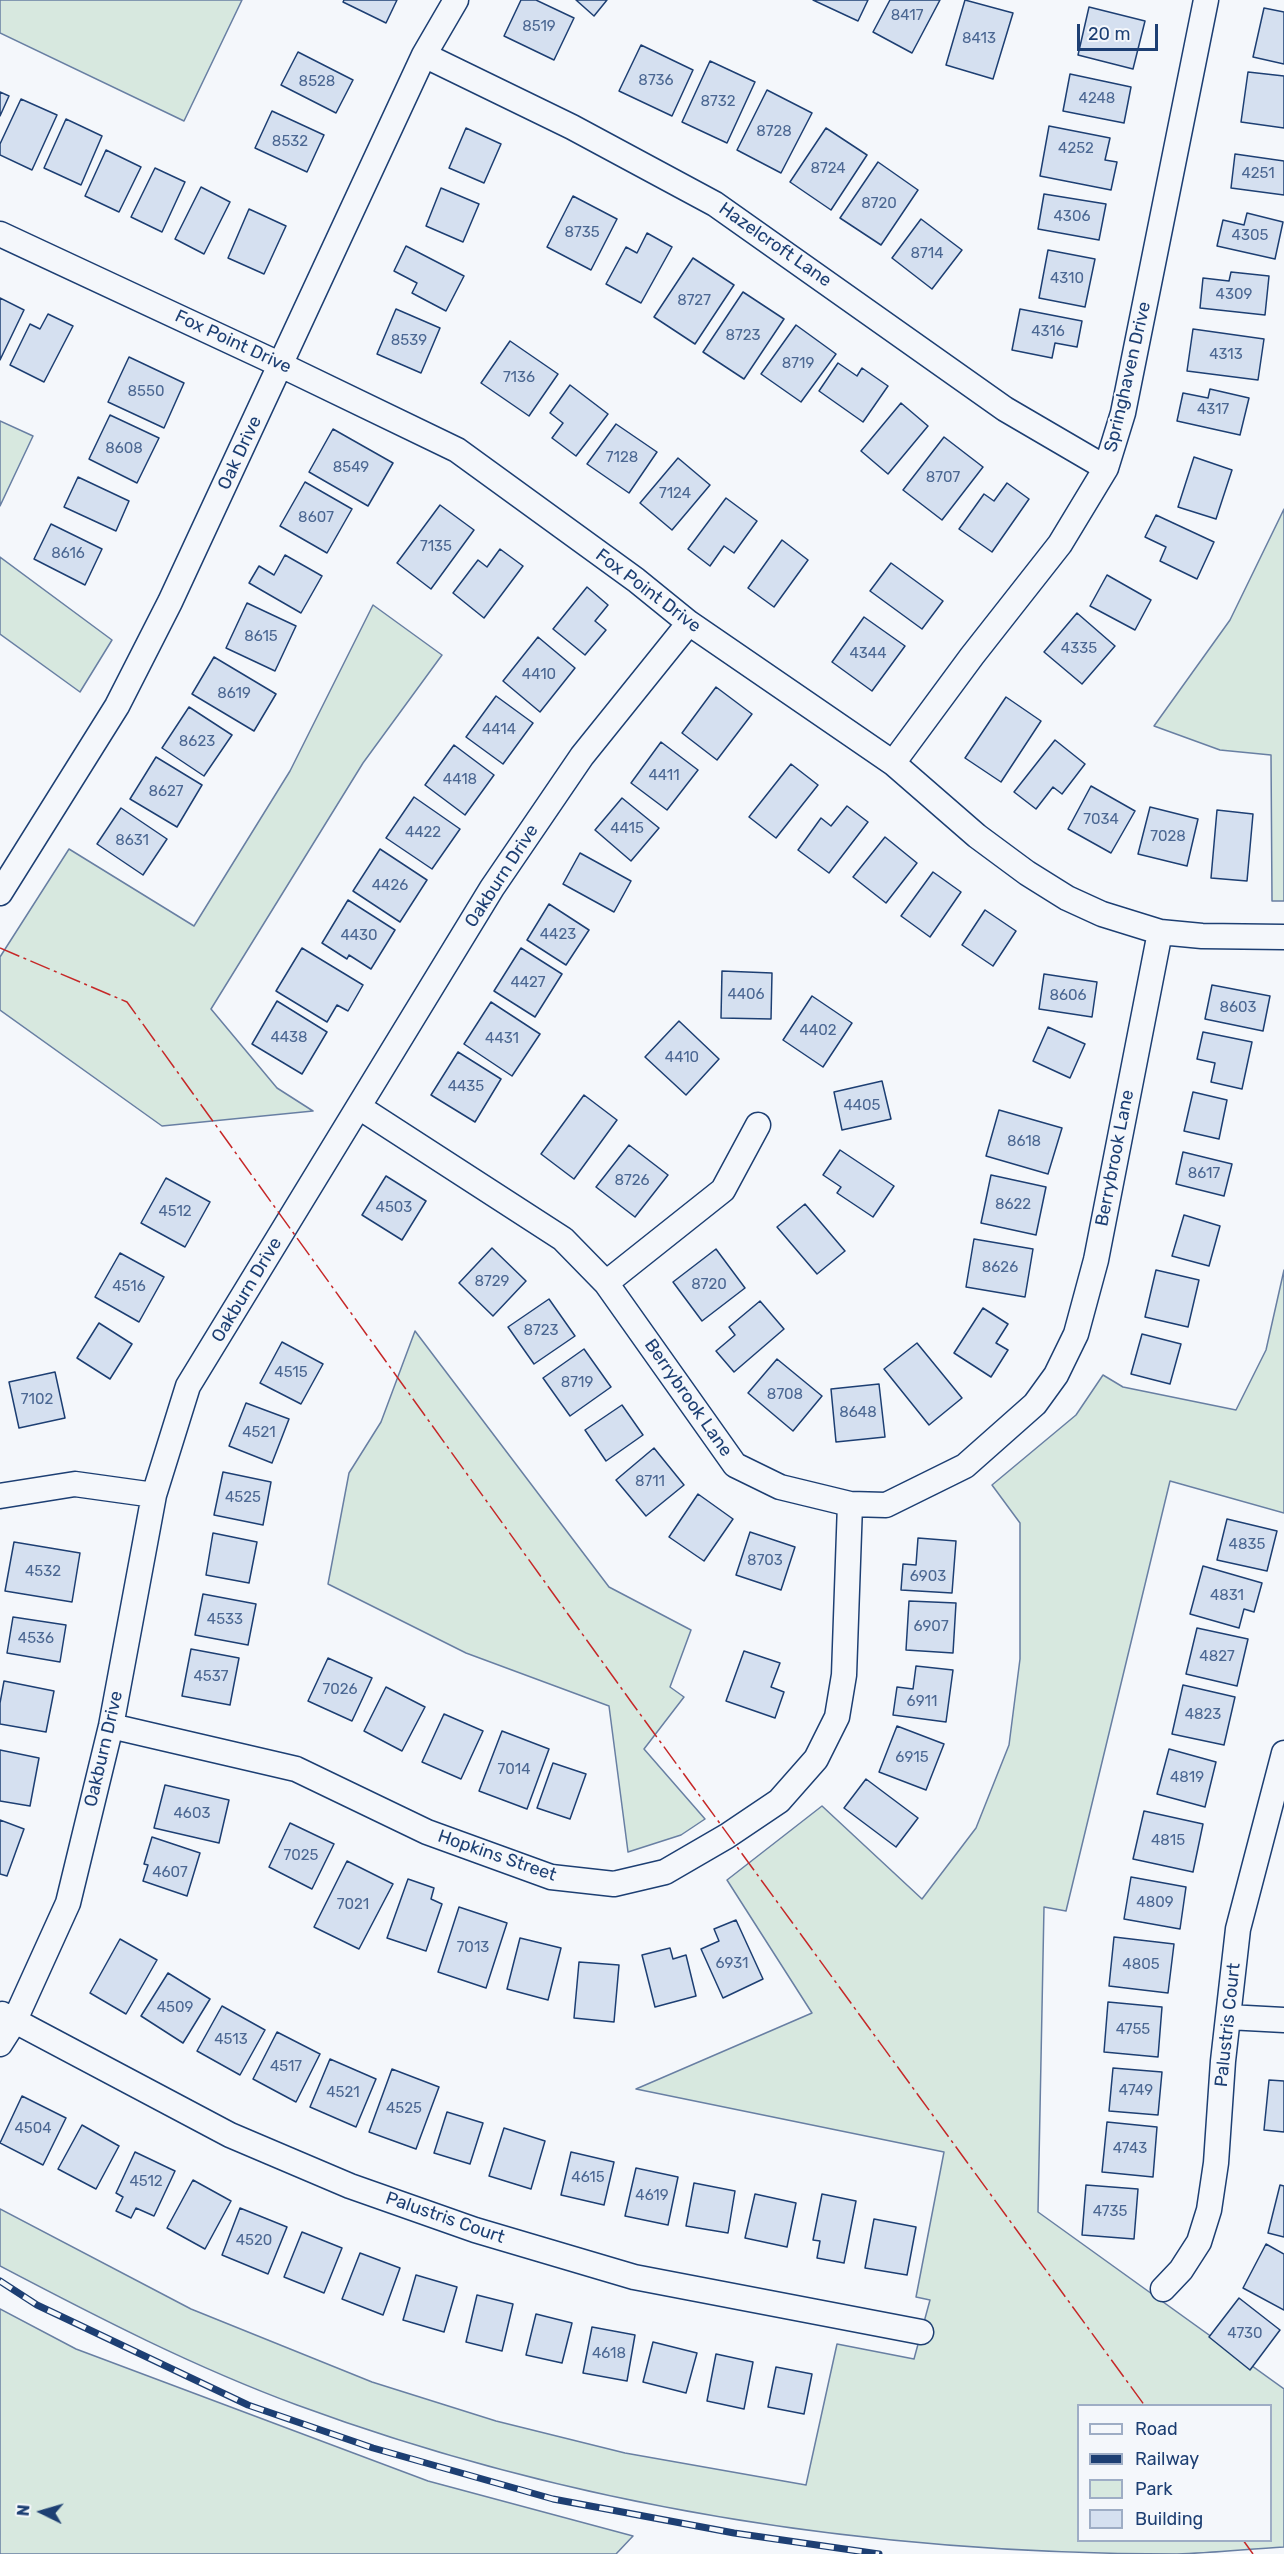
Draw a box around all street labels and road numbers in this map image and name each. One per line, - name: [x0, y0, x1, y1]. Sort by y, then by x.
- street label: Hazelcroft Lane: [715, 198, 835, 292]
- street label: Springhaven Drive: [1100, 300, 1156, 454]
- street label: Fox Point Drive: [171, 306, 295, 378]
- street label: Oak Drive: [213, 413, 267, 493]
- street label: Fox Point Drive: [591, 544, 705, 638]
- street label: Oakburn Drive: [461, 820, 543, 932]
- street label: Berrybrook Lane: [1091, 1088, 1139, 1228]
- street label: Oakburn Drive: [207, 1234, 287, 1346]
- street label: Berrybrook Lane: [639, 1335, 737, 1461]
- street label: Oakburn Drive: [80, 1689, 128, 1809]
- street label: Hopkins Street: [435, 1826, 559, 1886]
- street label: Palustris Court: [1211, 1962, 1245, 2088]
- street label: Palustris Court: [383, 2188, 507, 2248]

